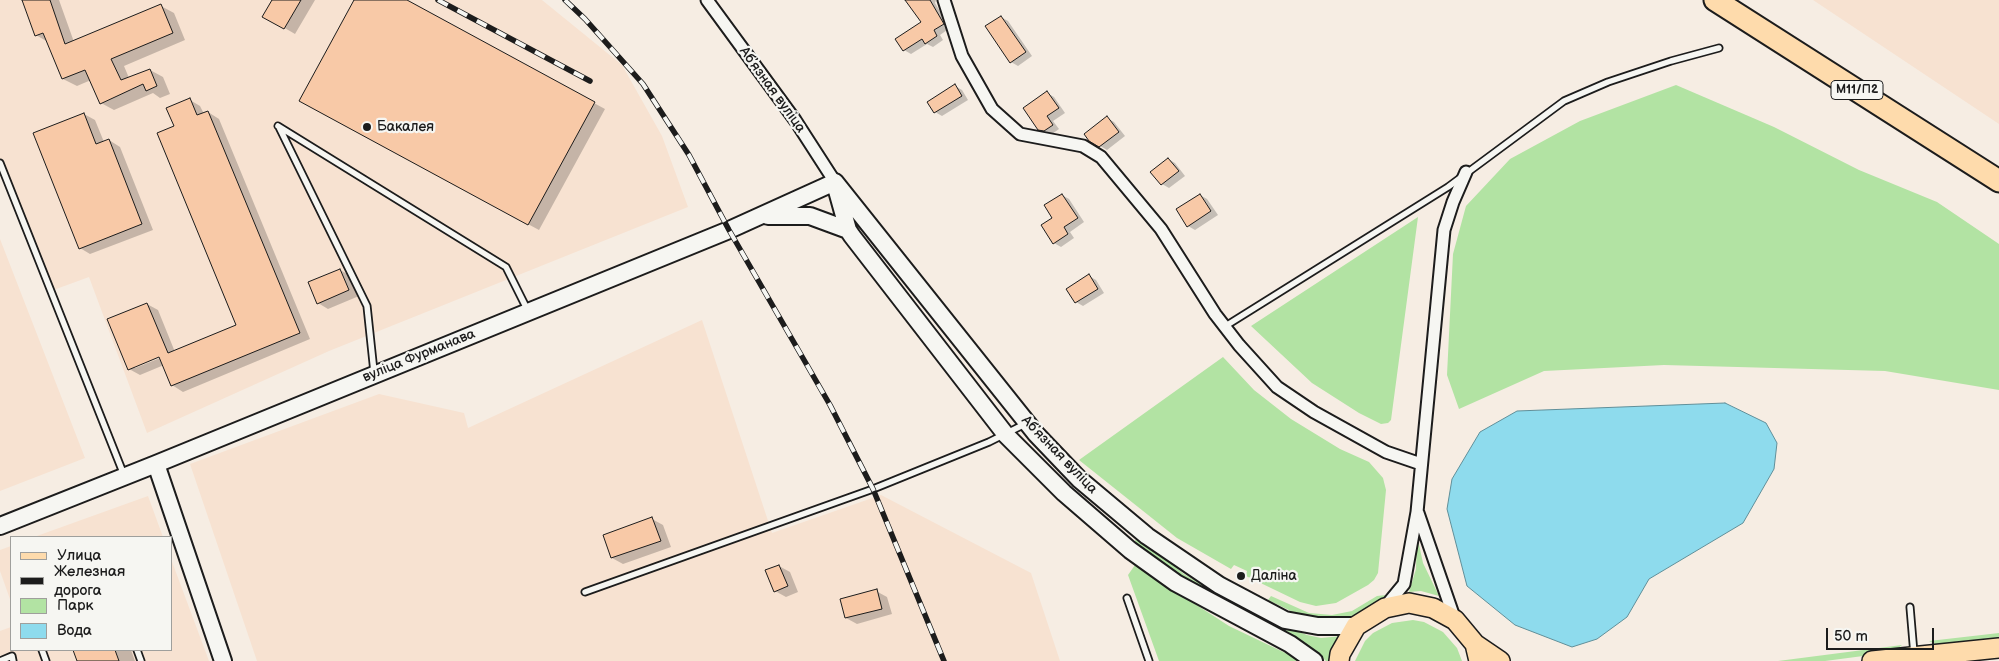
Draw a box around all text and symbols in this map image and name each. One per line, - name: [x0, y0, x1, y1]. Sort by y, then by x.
- street label: Абʼязная вуліца: [735, 44, 809, 136]
- road number: М11/П2: [1831, 80, 1883, 100]
- place label: Бакалея: [377, 119, 434, 135]
- marker: Бакалея: [361, 121, 373, 133]
- street label: вуліца Фурманава: [360, 326, 478, 386]
- street label: Абʼязная вуліца: [1018, 412, 1100, 498]
- legend: [10, 536, 172, 651]
- text: Улица: [57, 546, 101, 565]
- text: Железная дорога: [54, 562, 125, 600]
- place label: Даліна: [1251, 568, 1297, 584]
- marker: Даліна: [1235, 570, 1247, 582]
- text: Парк: [57, 596, 94, 615]
- scale bar: [1829, 618, 1936, 650]
- text: Вода: [57, 621, 92, 640]
- text: 50 m: [1834, 627, 1868, 646]

